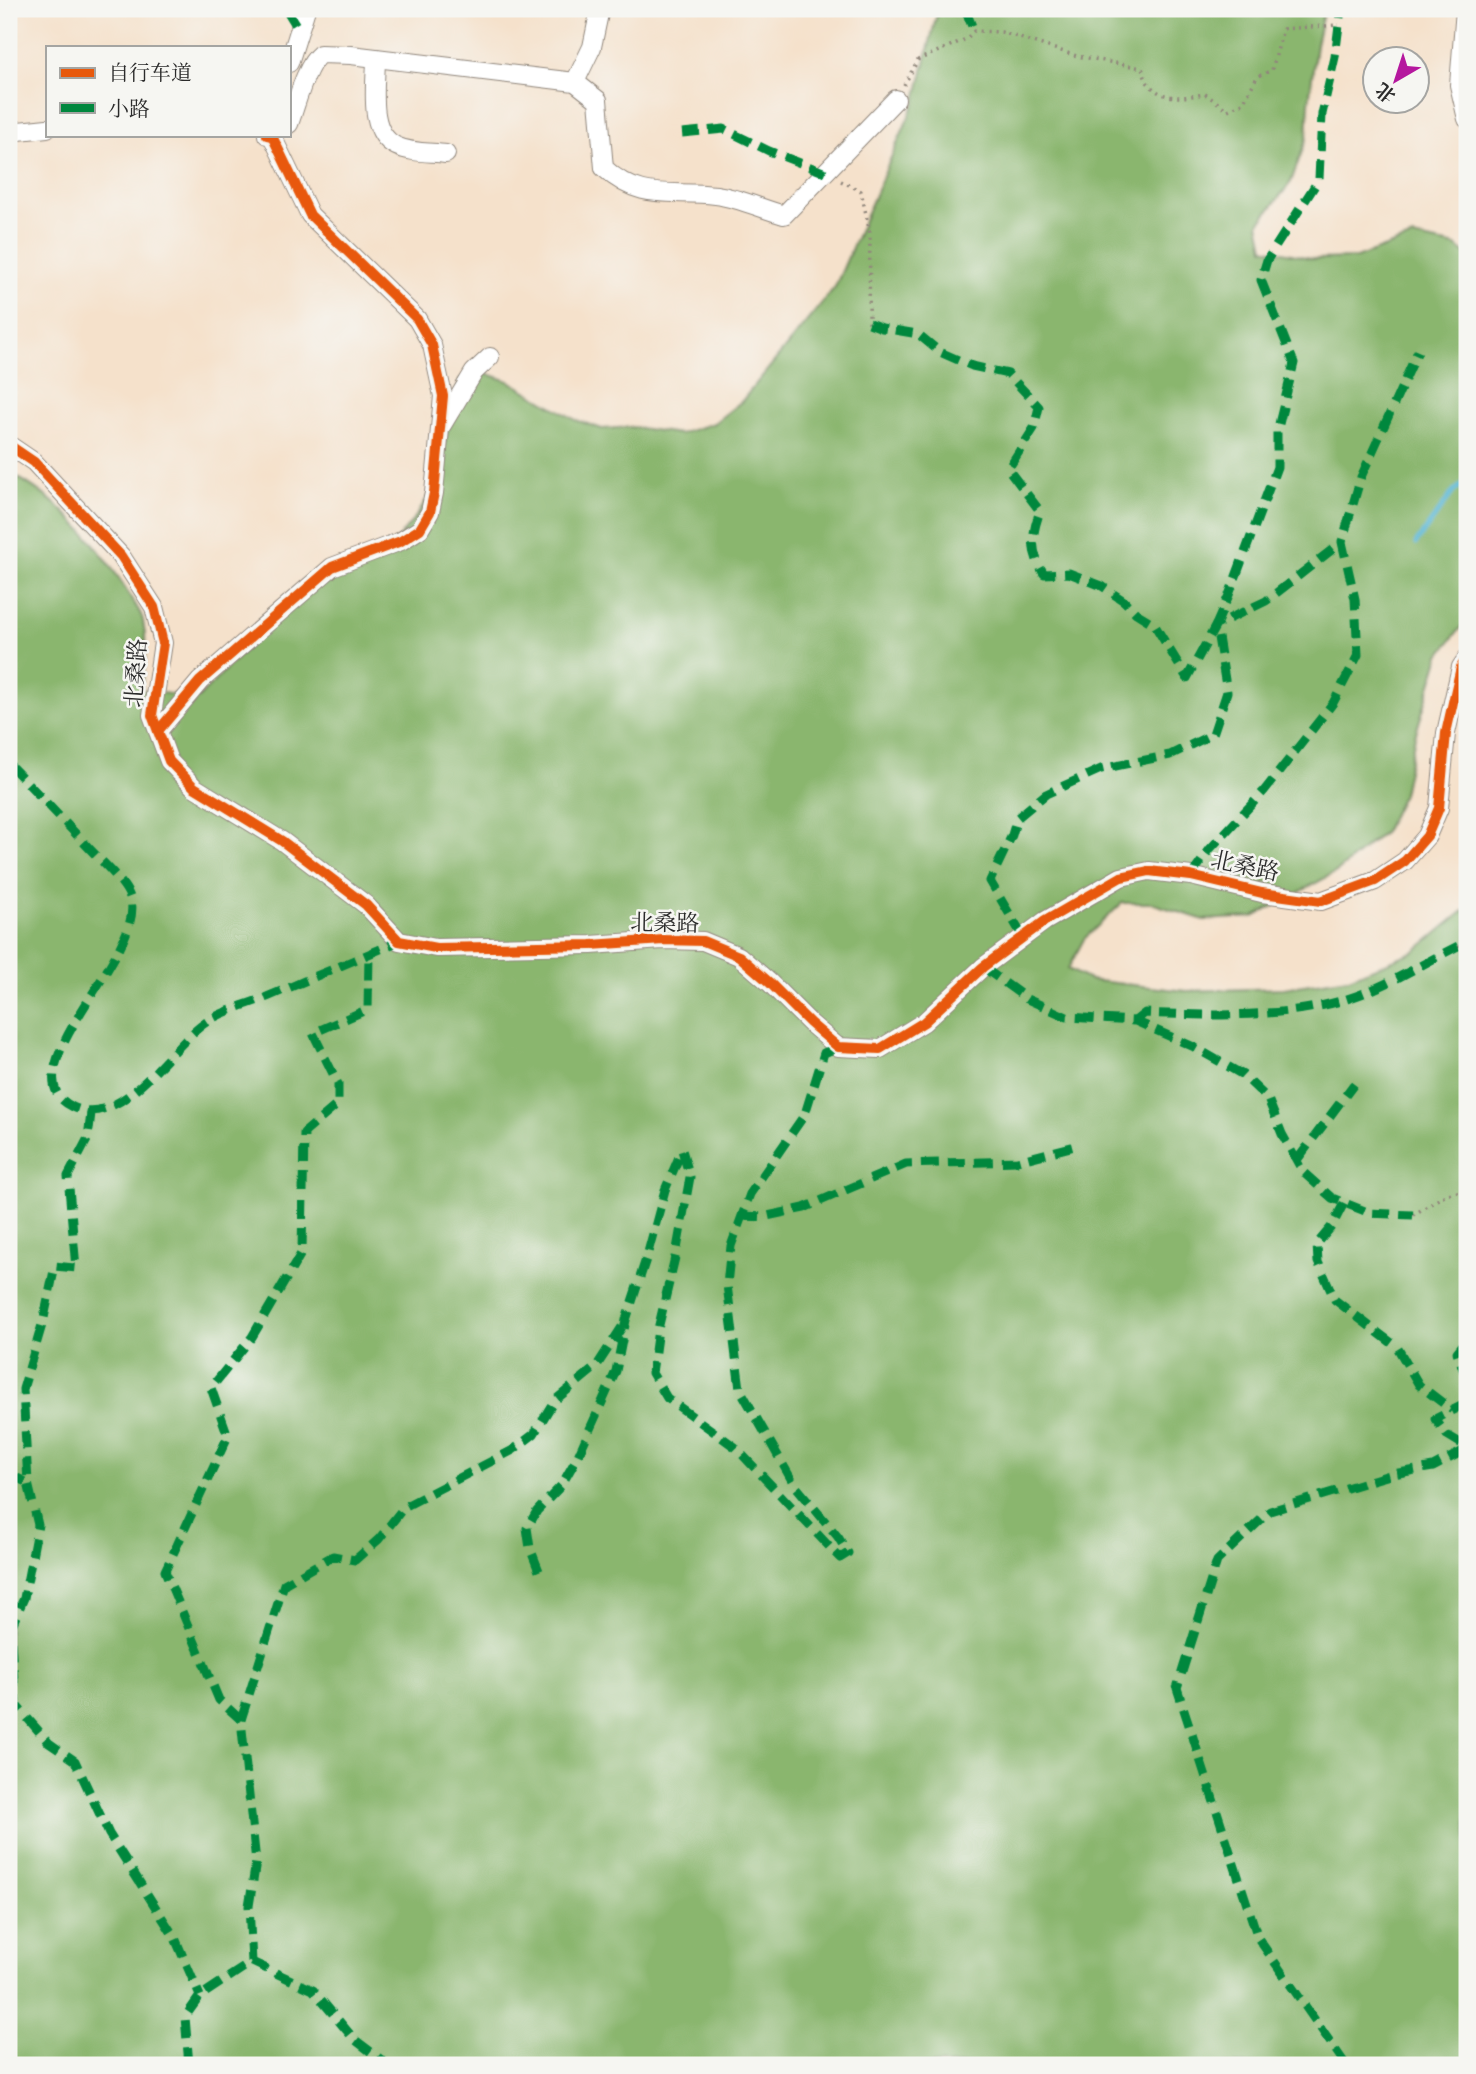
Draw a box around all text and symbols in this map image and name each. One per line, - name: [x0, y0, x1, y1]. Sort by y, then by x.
- legend: [46, 46, 290, 136]
- north arrow: [1360, 46, 1430, 116]
- text: 自行车道: [108, 61, 192, 85]
- text: 北: [1372, 78, 1400, 107]
- text: 小路: [108, 97, 150, 121]
- street label: 北桑路: [120, 638, 152, 708]
- street label: 北桑路: [1208, 846, 1282, 886]
- street label: 北桑路: [630, 909, 700, 937]

